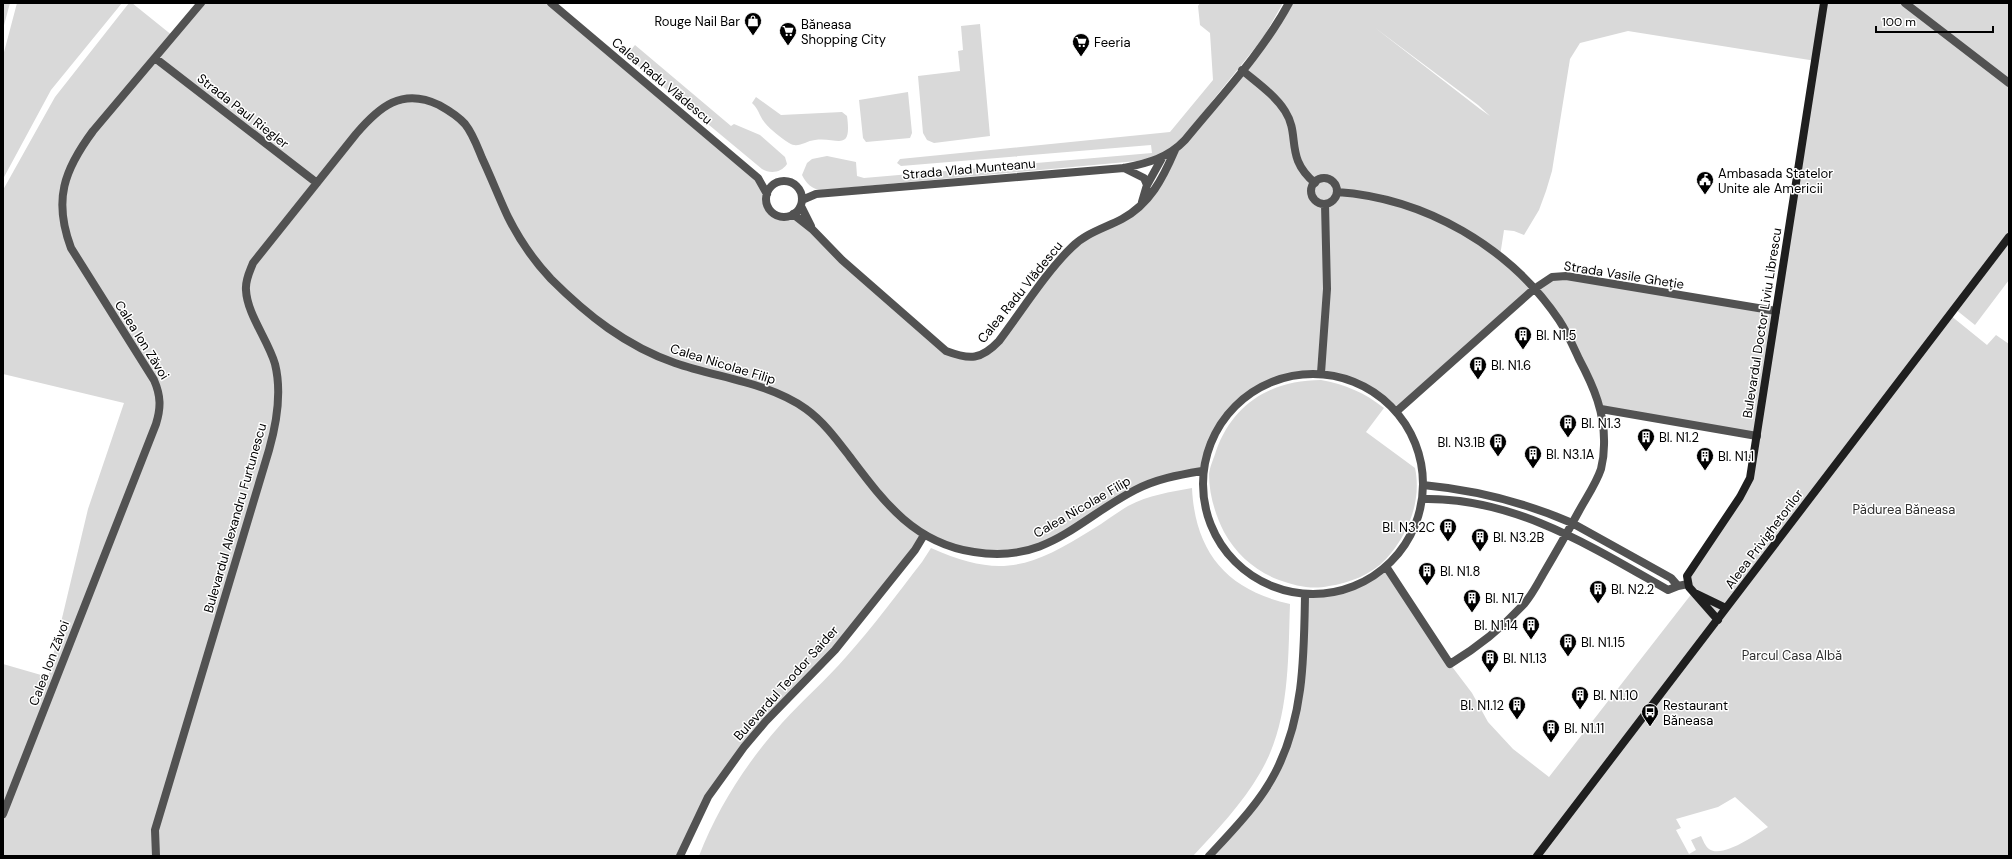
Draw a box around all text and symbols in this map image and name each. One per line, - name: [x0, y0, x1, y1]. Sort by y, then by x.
- scale bar: [1876, 8, 1993, 34]
- shop icon: Rouge Nail Bar: [743, 11, 763, 36]
- place label: Rouge Nail Bar: [654, 13, 740, 30]
- text: 100 m: [1882, 14, 1916, 30]
- place label: Băneasa Shopping City: [801, 16, 886, 48]
- supermarket icon: Băneasa Shopping City: [778, 21, 798, 46]
- supermarket icon: Feeria: [1071, 32, 1091, 57]
- street label: Calea Radu Vlădescu: [608, 34, 716, 128]
- place label: Feeria: [1094, 34, 1130, 51]
- street label: Strada Paul Riegler: [194, 70, 292, 152]
- street label: Strada Vlad Munteanu: [902, 155, 1036, 183]
- place label: Ambasada Statelor Unite ale Americii: [1718, 165, 1833, 197]
- public building icon: Ambasada Statelor Unite ale Americii: [1695, 170, 1715, 195]
- street label: Bulevardul Doctor Liviu Librescu: [1739, 227, 1785, 419]
- street label: Calea Radu Vlădescu: [974, 237, 1066, 347]
- street label: Strada Vasile Gheție: [1563, 257, 1685, 293]
- street label: Calea Ion Zăvoi: [111, 297, 173, 383]
- building icon: Bl. N1.5: [1513, 325, 1533, 350]
- place label: Bl. N1.5: [1536, 327, 1576, 344]
- street label: Calea Nicolae Filip: [668, 340, 778, 388]
- building icon: Bl. N1.6: [1468, 355, 1488, 380]
- place label: Bl. N1.6: [1491, 357, 1531, 374]
- building icon: Bl. N1.3: [1558, 413, 1578, 438]
- place label: Bl. N1.3: [1581, 415, 1621, 432]
- street label: Bulevardul Alexandru Furtunescu: [200, 421, 270, 615]
- building icon: Bl. N1.2: [1636, 427, 1656, 452]
- place label: Bl. N1.2: [1659, 429, 1699, 446]
- building icon: Bl. N3.1B: [1488, 432, 1508, 457]
- place label: Bl. N3.1B: [1437, 434, 1485, 451]
- building icon: Bl. N3.1A: [1523, 444, 1543, 469]
- place label: Bl. N3.1A: [1546, 446, 1595, 463]
- building icon: Bl. N1.1: [1695, 446, 1715, 471]
- place label: Bl. N1.1: [1718, 448, 1754, 465]
- street label: Calea Nicolae Filip: [1030, 472, 1134, 542]
- street label: Aleea Privighetorilor: [1721, 486, 1807, 592]
- park label: Pădurea Băneasa: [1853, 501, 1955, 518]
- building icon: Bl. N3.2C: [1438, 517, 1458, 542]
- place label: Bl. N3.2C: [1382, 519, 1435, 536]
- building icon: Bl. N3.2B: [1470, 527, 1490, 552]
- place label: Bl. N3.2B: [1493, 529, 1544, 546]
- building icon: Bl. N1.8: [1417, 561, 1437, 586]
- place label: Bl. N1.8: [1440, 563, 1480, 580]
- building icon: Bl. N2.2: [1588, 579, 1608, 604]
- place label: Bl. N2.2: [1611, 581, 1654, 598]
- building icon: Bl. N1.7: [1462, 588, 1482, 613]
- place label: Bl. N1.7: [1485, 590, 1524, 607]
- building icon: Bl. N1.14: [1521, 615, 1541, 640]
- place label: Bl. N1.14: [1474, 617, 1518, 634]
- street label: Calea Ion Zăvoi: [25, 618, 73, 708]
- street label: Bulevardul Teodor Saider: [730, 622, 842, 744]
- building icon: Bl. N1.15: [1558, 632, 1578, 657]
- place label: Bl. N1.15: [1581, 634, 1625, 651]
- park label: Parcul Casa Albă: [1742, 647, 1842, 664]
- building icon: Bl. N1.13: [1480, 648, 1500, 673]
- place label: Bl. N1.13: [1503, 650, 1547, 667]
- building icon: Bl. N1.10: [1570, 685, 1590, 710]
- place label: Bl. N1.10: [1593, 687, 1638, 704]
- building icon: Bl. N1.12: [1507, 695, 1527, 720]
- place label: Bl. N1.12: [1460, 697, 1504, 714]
- place label: Restaurant Băneasa: [1663, 697, 1728, 729]
- bus stop icon: Restaurant Băneasa: [1640, 702, 1660, 727]
- building icon: Bl. N1.11: [1541, 718, 1561, 743]
- place label: Bl. N1.11: [1564, 720, 1604, 737]

